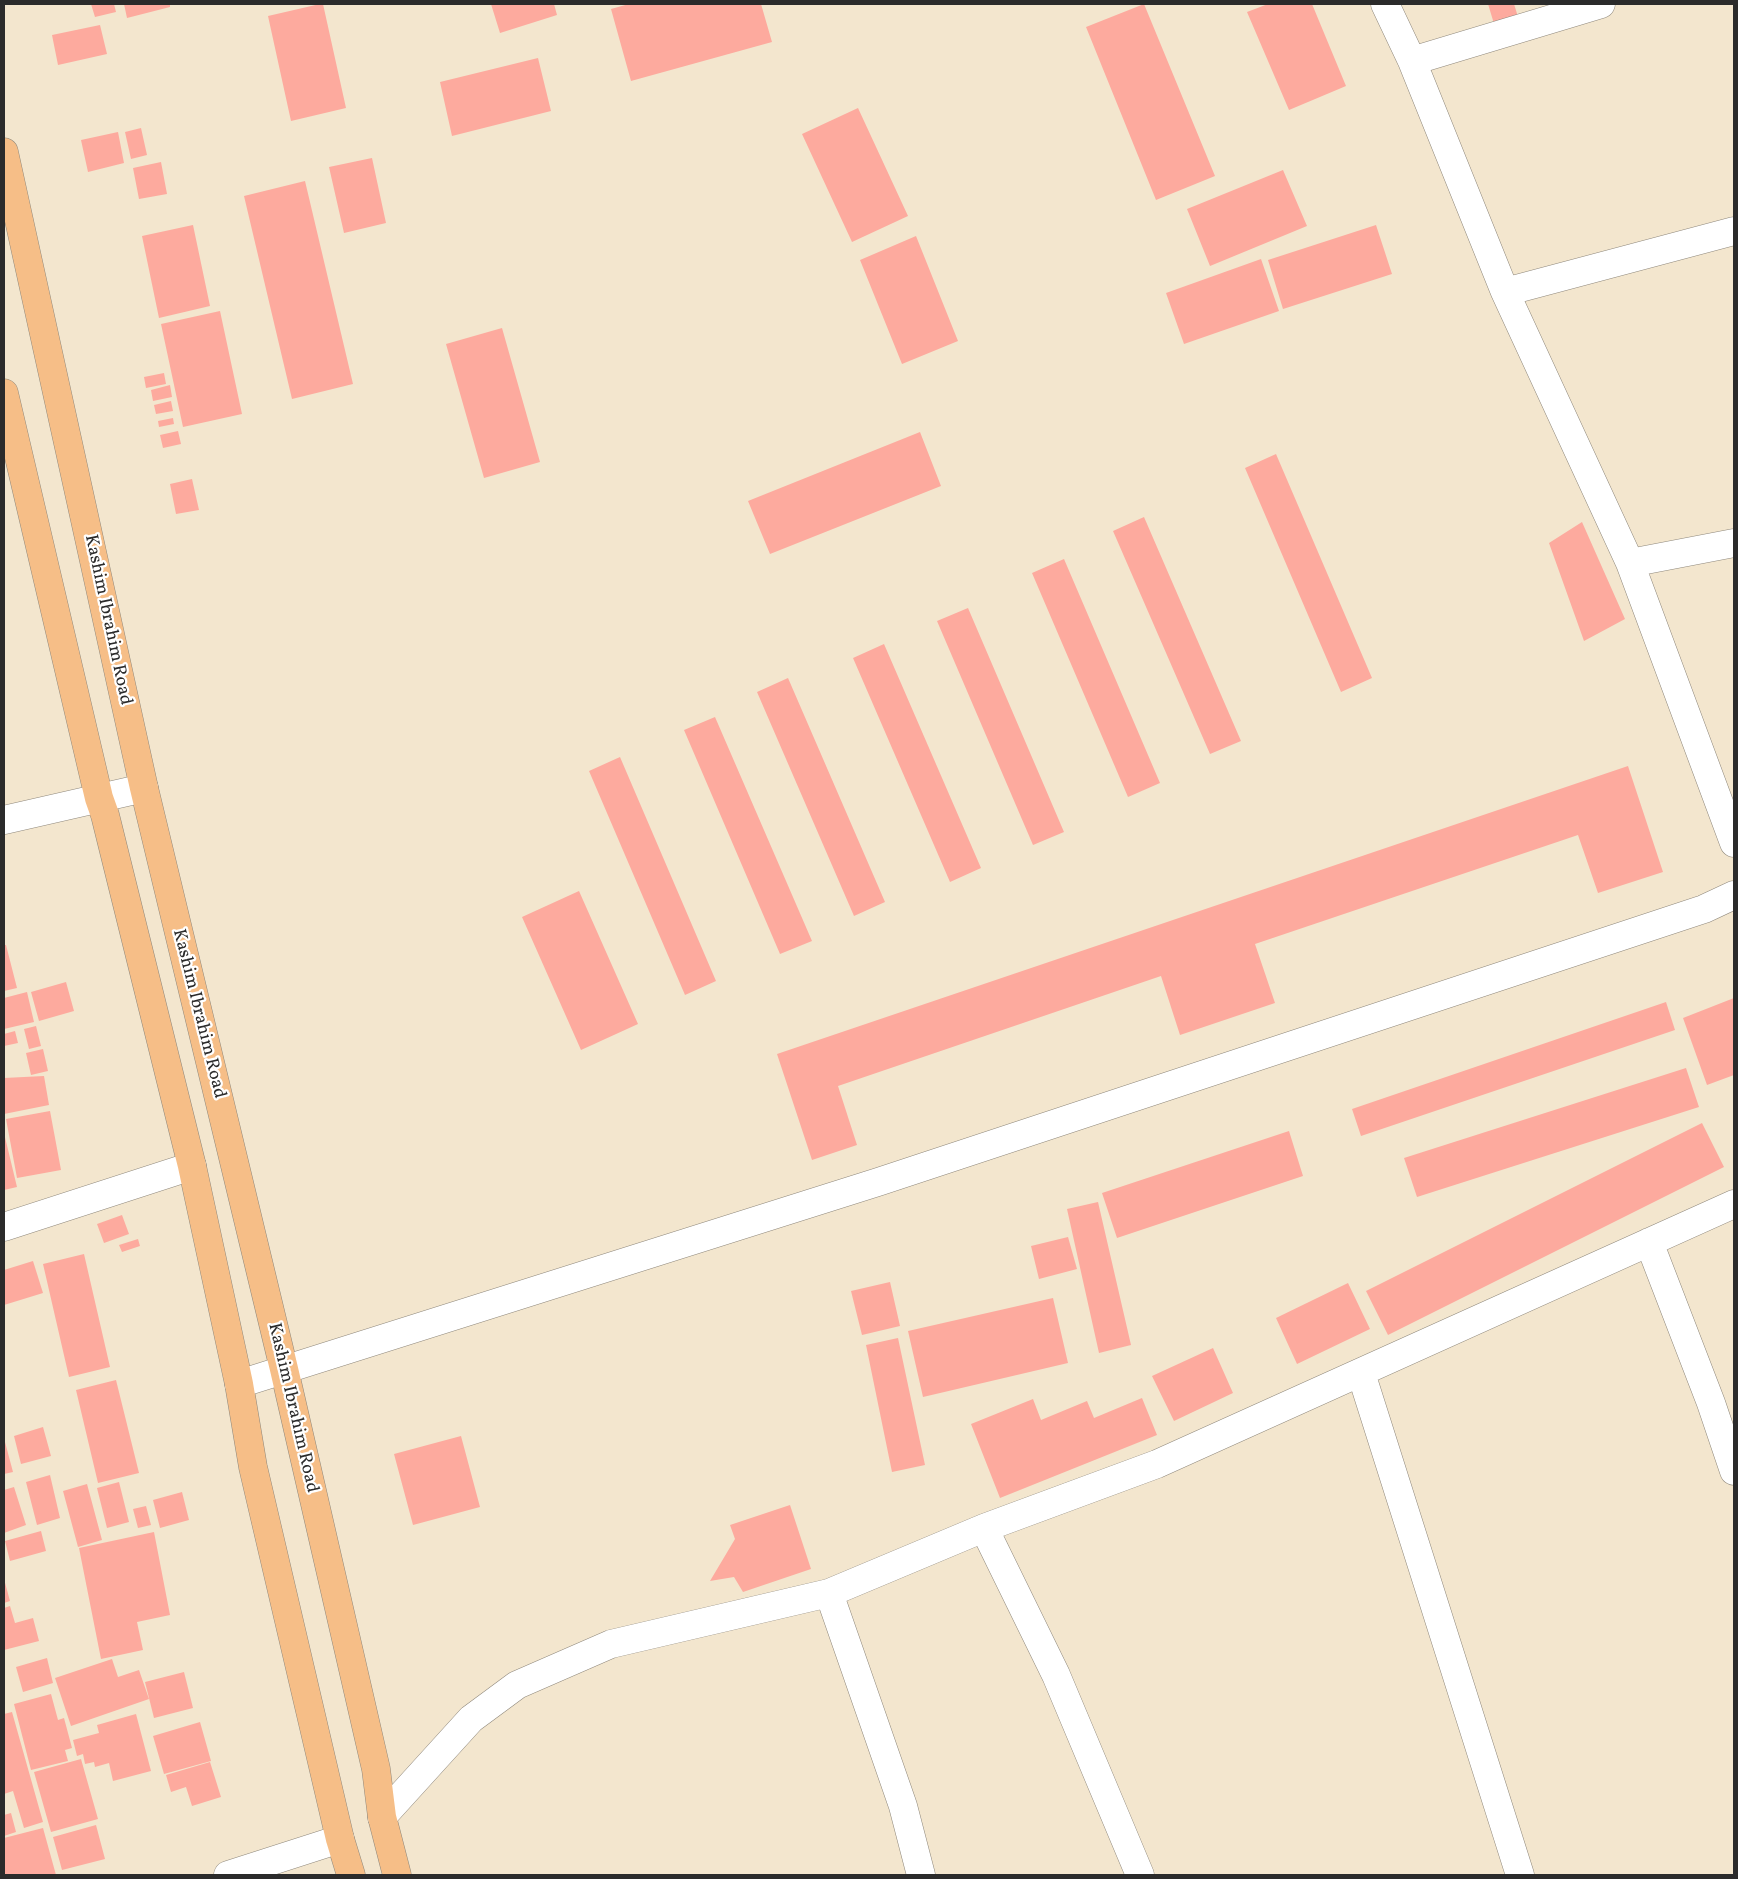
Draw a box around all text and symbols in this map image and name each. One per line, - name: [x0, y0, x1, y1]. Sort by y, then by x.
- street label: Kashim Ibrahim Road: [78, 533, 136, 707]
- street label: Kashim Ibrahim Road: [167, 927, 229, 1101]
- street label: Kashim Ibrahim Road: [262, 1321, 322, 1495]

